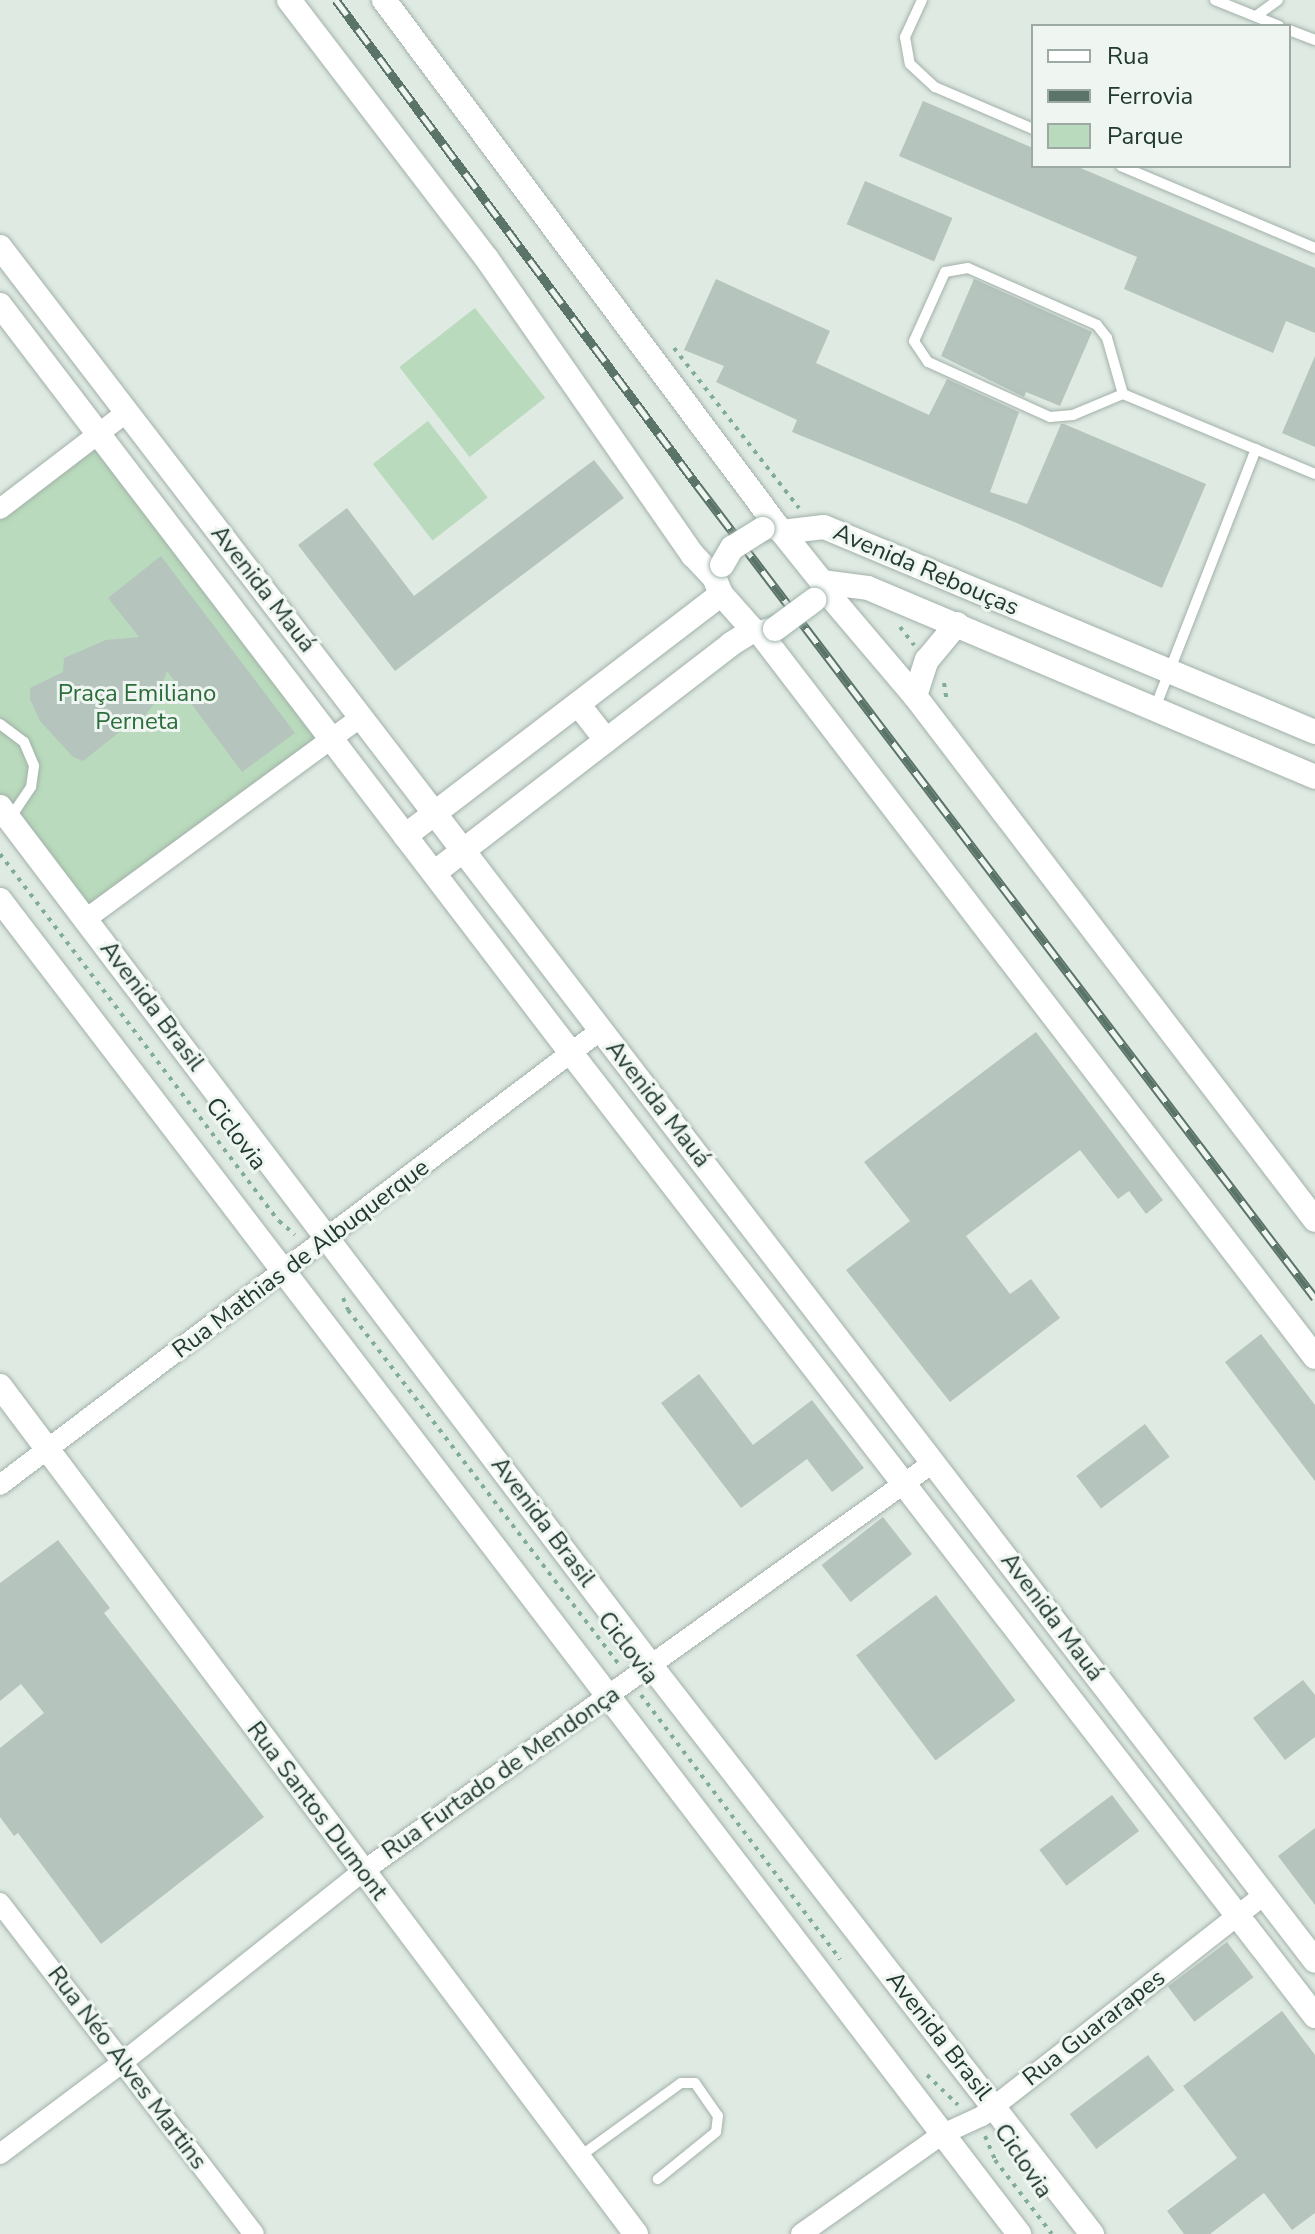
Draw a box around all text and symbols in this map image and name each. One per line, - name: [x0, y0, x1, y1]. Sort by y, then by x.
- legend: [1031, 24, 1291, 168]
- text: Rua: [1107, 40, 1149, 72]
- text: Ferrovia: [1107, 80, 1193, 112]
- text: Parque: [1107, 120, 1183, 152]
- street label: Avenida Rebouças: [829, 518, 1023, 622]
- street label: Avenida Mauá: [204, 520, 322, 658]
- park label: Praça Emiliano Perneta: [58, 680, 216, 736]
- street label: Avenida Brasil: [94, 935, 210, 1077]
- street label: Avenida Mauá: [599, 1035, 717, 1173]
- street label: Ciclovia: [199, 1092, 273, 1176]
- street label: Rua Mathias de Albuquerque: [167, 1153, 435, 1365]
- street label: Avenida Brasil: [485, 1451, 601, 1593]
- street label: Avenida Mauá: [994, 1547, 1110, 1687]
- street label: Ciclovia: [591, 1606, 665, 1690]
- street label: Rua Furtado de Mendonça: [377, 1680, 625, 1866]
- street label: Rua Santos Dumont: [240, 1716, 394, 1906]
- street label: Rua Néo Alves Martins: [41, 1961, 213, 2175]
- street label: Rua Guararapes: [1017, 1963, 1171, 2093]
- street label: Avenida Brasil: [880, 1966, 998, 2106]
- street label: Ciclovia: [988, 2118, 1058, 2204]

